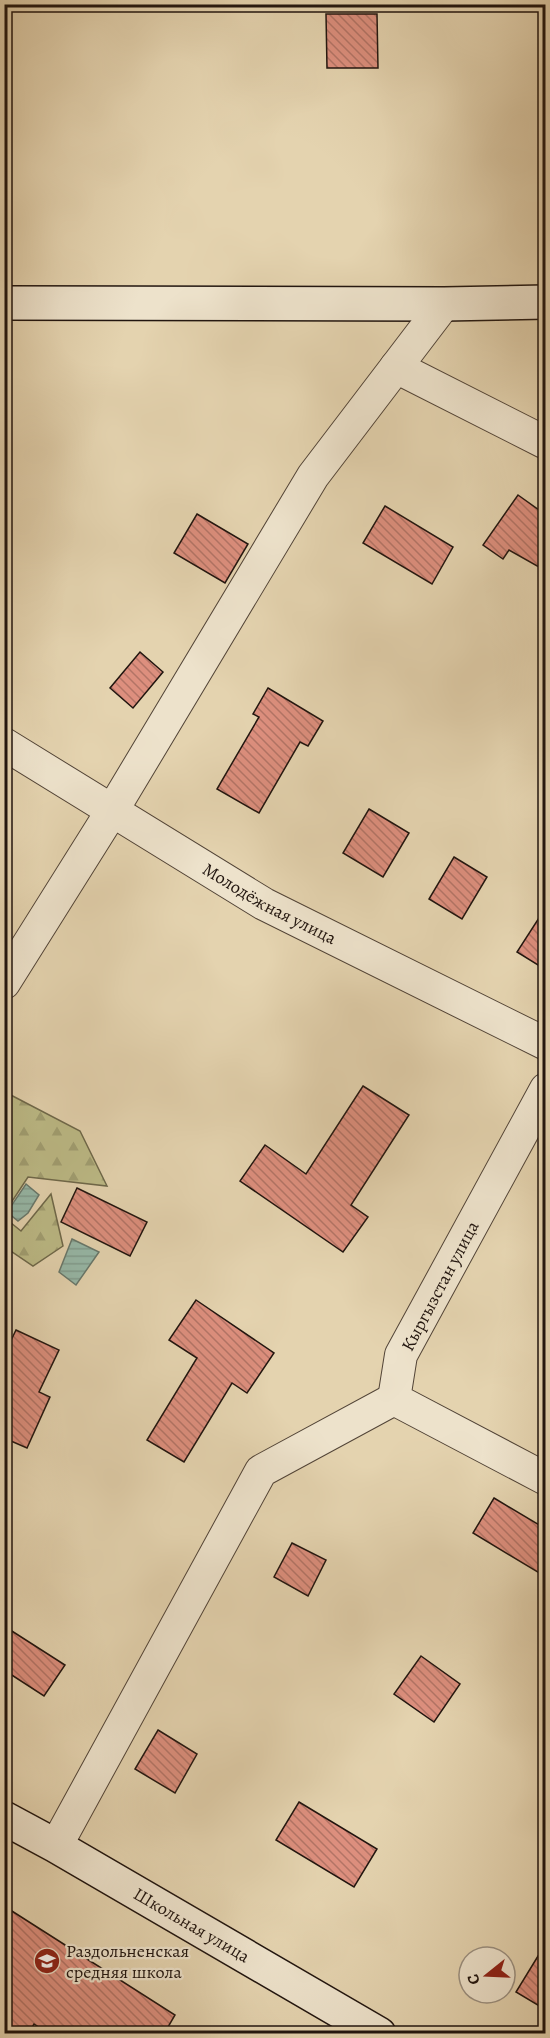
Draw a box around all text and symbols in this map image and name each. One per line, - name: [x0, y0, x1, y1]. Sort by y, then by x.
- street label: Молодёжная улица: [198, 857, 341, 950]
- street label: Кыргызстан улица: [396, 1216, 485, 1355]
- street label: Школьная улица: [129, 1882, 255, 1969]
- place label: Раздольненская средняя школа: [66, 1939, 189, 1984]
- north arrow: [457, 1945, 517, 2005]
- school or university icon: Раздольненская средняя школа: [32, 1946, 62, 1976]
- text: С: [462, 1971, 486, 1987]

